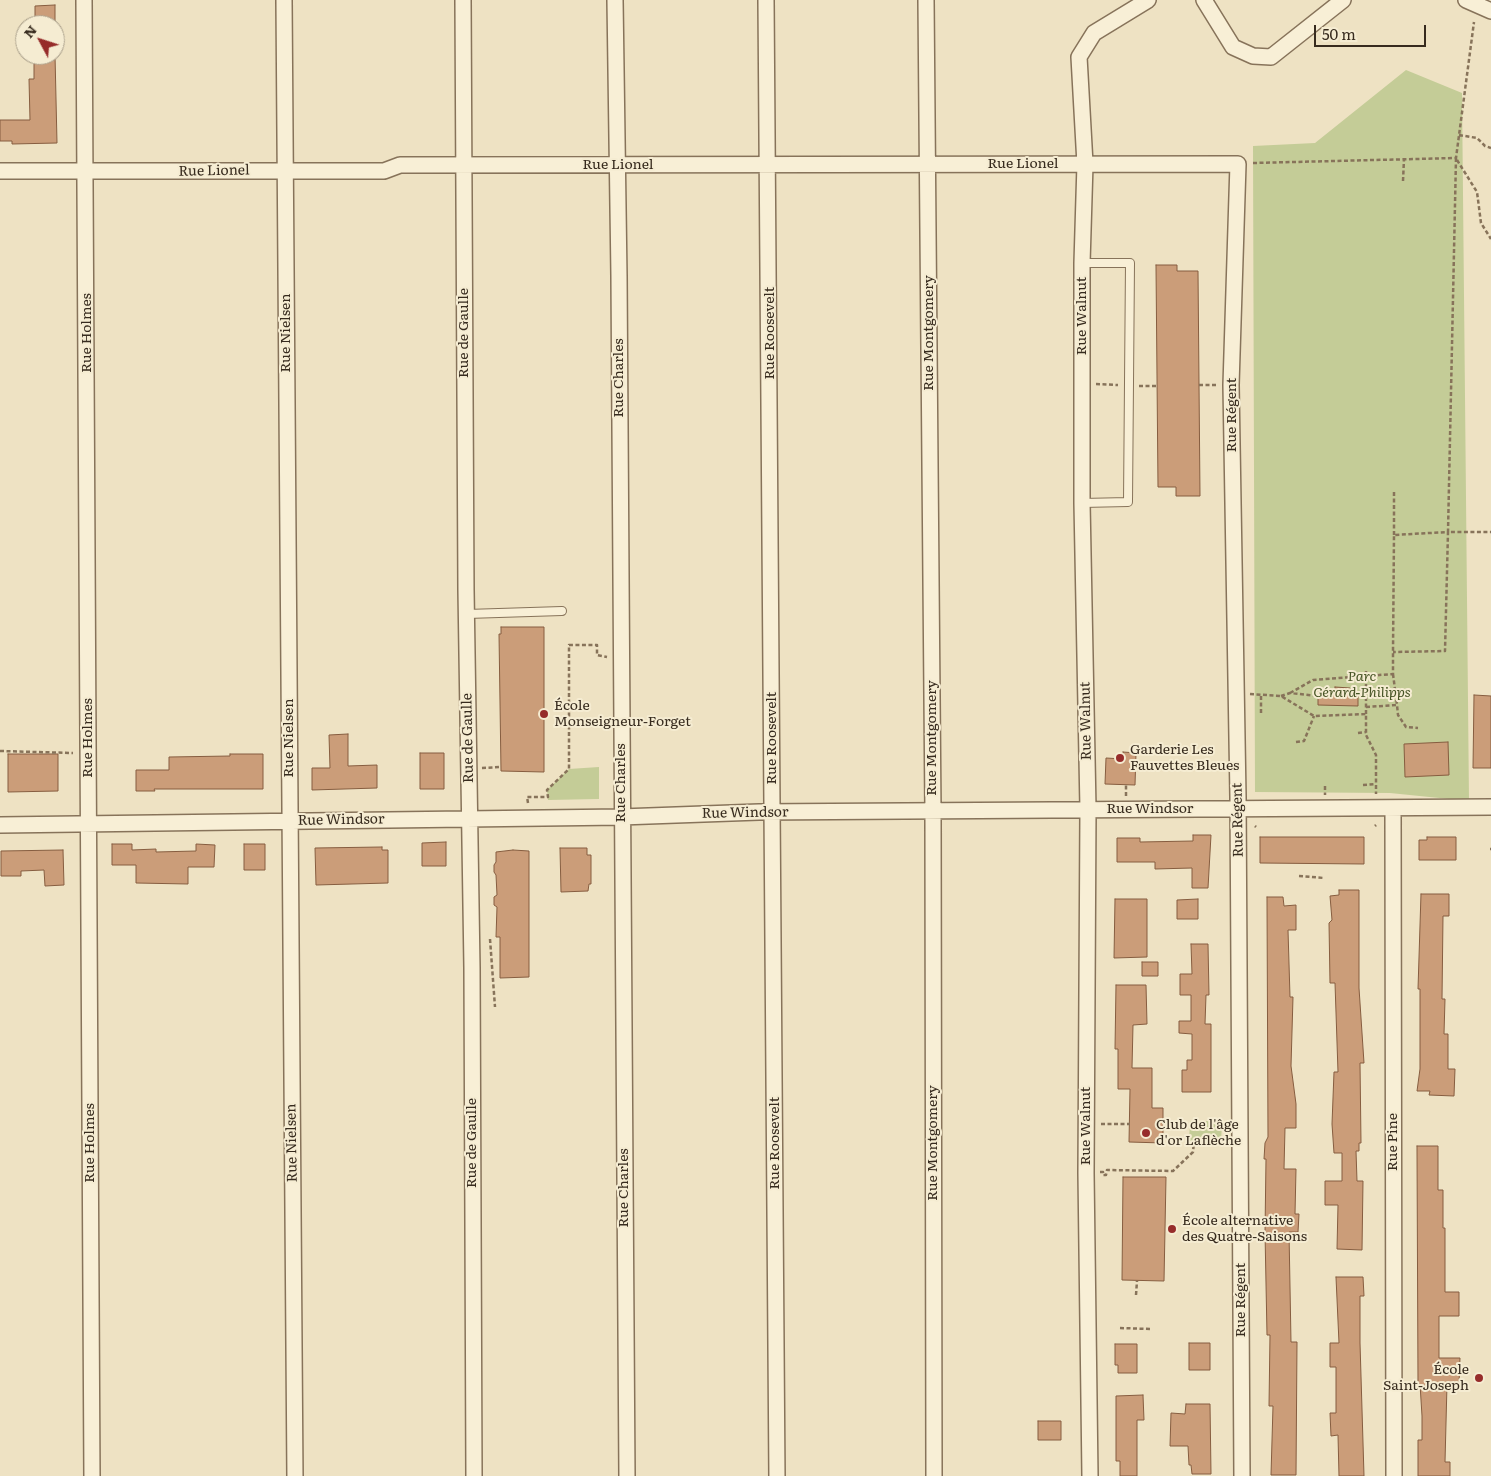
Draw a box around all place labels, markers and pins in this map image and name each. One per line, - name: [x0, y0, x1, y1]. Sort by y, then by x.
- place label: École Monseigneur-Forget: [554, 698, 691, 730]
- marker: École Monseigneur-Forget: [538, 708, 550, 720]
- place label: Garderie Les Fauvettes Bleues: [1130, 742, 1239, 774]
- marker: Garderie Les Fauvettes Bleues: [1114, 752, 1126, 764]
- place label: Club de l'âge d'or Laflèche: [1156, 1117, 1241, 1150]
- marker: Club de l'âge d'or Laflèche: [1140, 1127, 1152, 1139]
- place label: École alternative des Quatre-Saisons: [1182, 1213, 1307, 1246]
- marker: École alternative des Quatre-Saisons: [1166, 1223, 1178, 1235]
- place label: École Saint-Joseph: [1383, 1362, 1469, 1394]
- marker: École Saint-Joseph: [1473, 1372, 1485, 1384]

